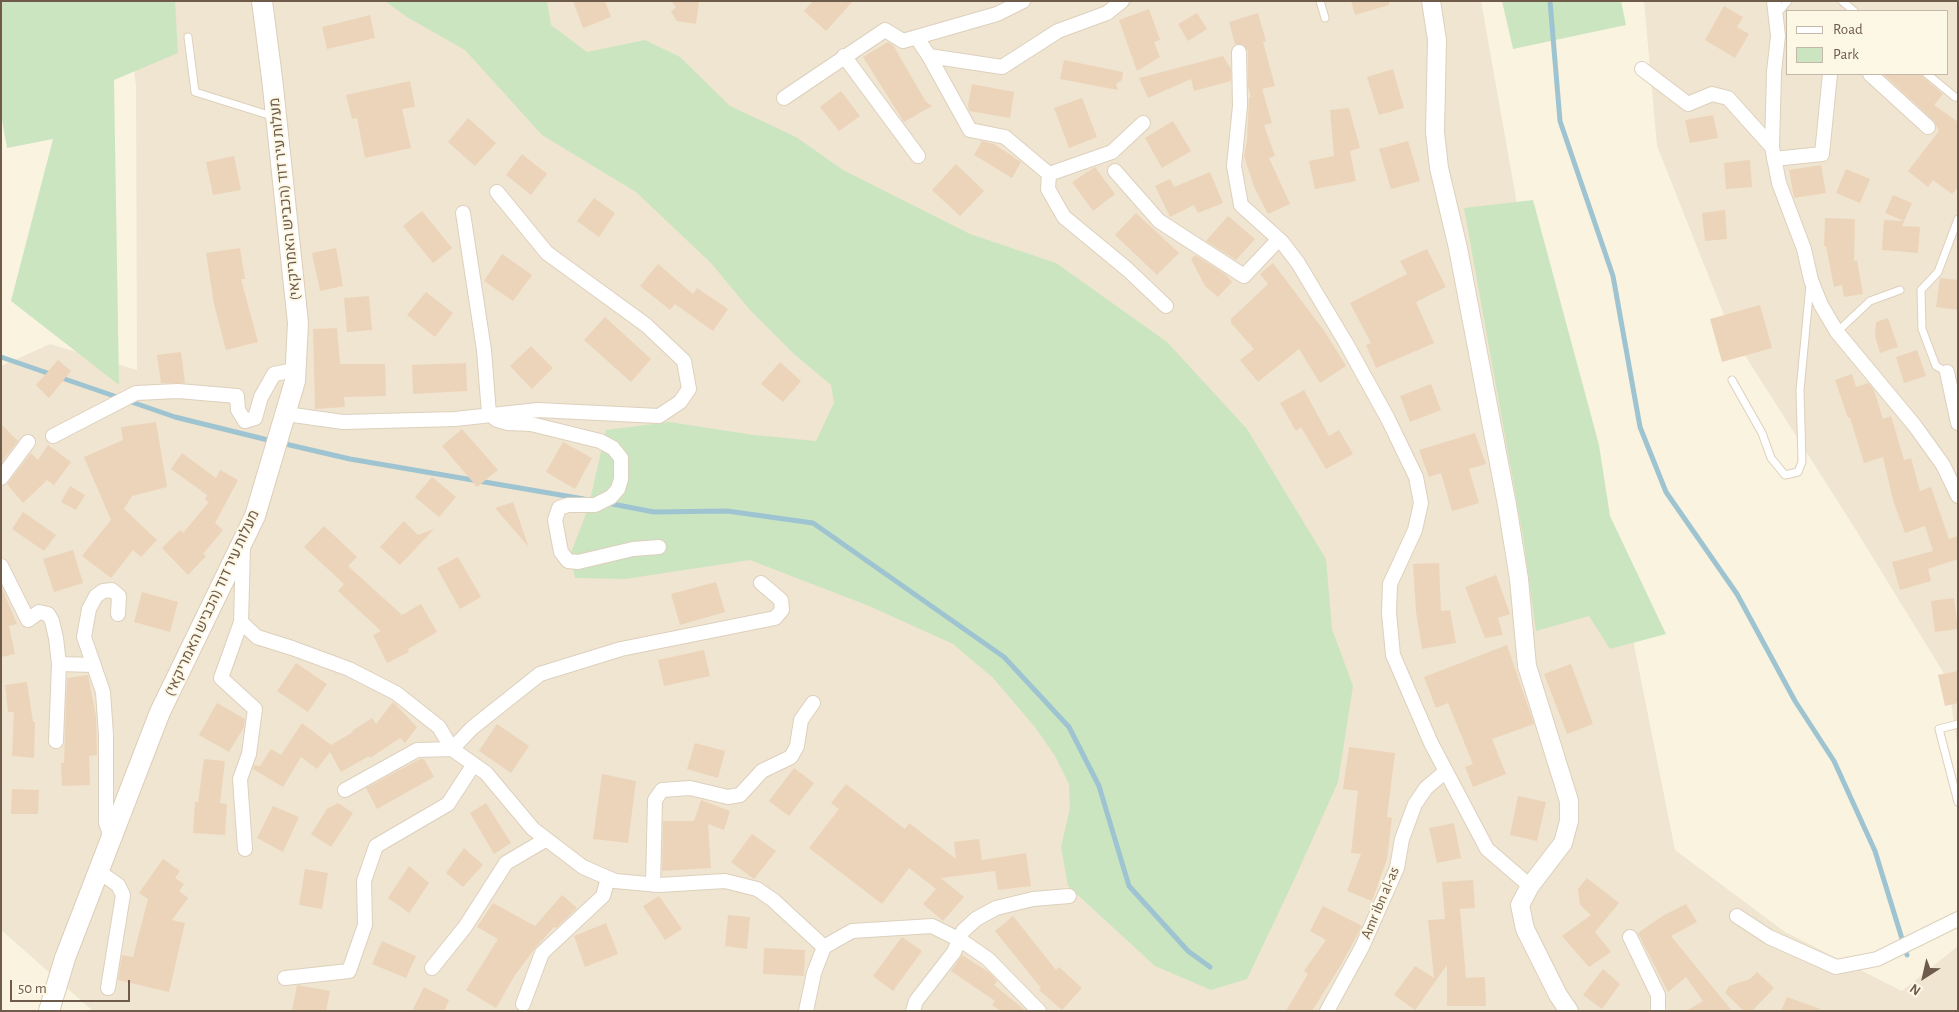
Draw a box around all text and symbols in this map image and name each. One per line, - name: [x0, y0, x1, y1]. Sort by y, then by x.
- legend: [1786, 10, 1949, 75]
- text: Road: [1833, 22, 1863, 37]
- text: Park: [1833, 47, 1859, 62]
- street label: מעלות עיר דוד (הכביש האמריקאי): [265, 97, 305, 301]
- street label: מעלות עיר דוד (הכביש האמריקאי): [161, 507, 263, 699]
- street label: Amr ibn al-as: [1357, 864, 1403, 942]
- north arrow: [1899, 952, 1949, 1002]
- scale bar: [12, 970, 132, 1002]
- text: 50 m: [18, 981, 47, 996]
- text: N: [1907, 981, 1923, 998]

